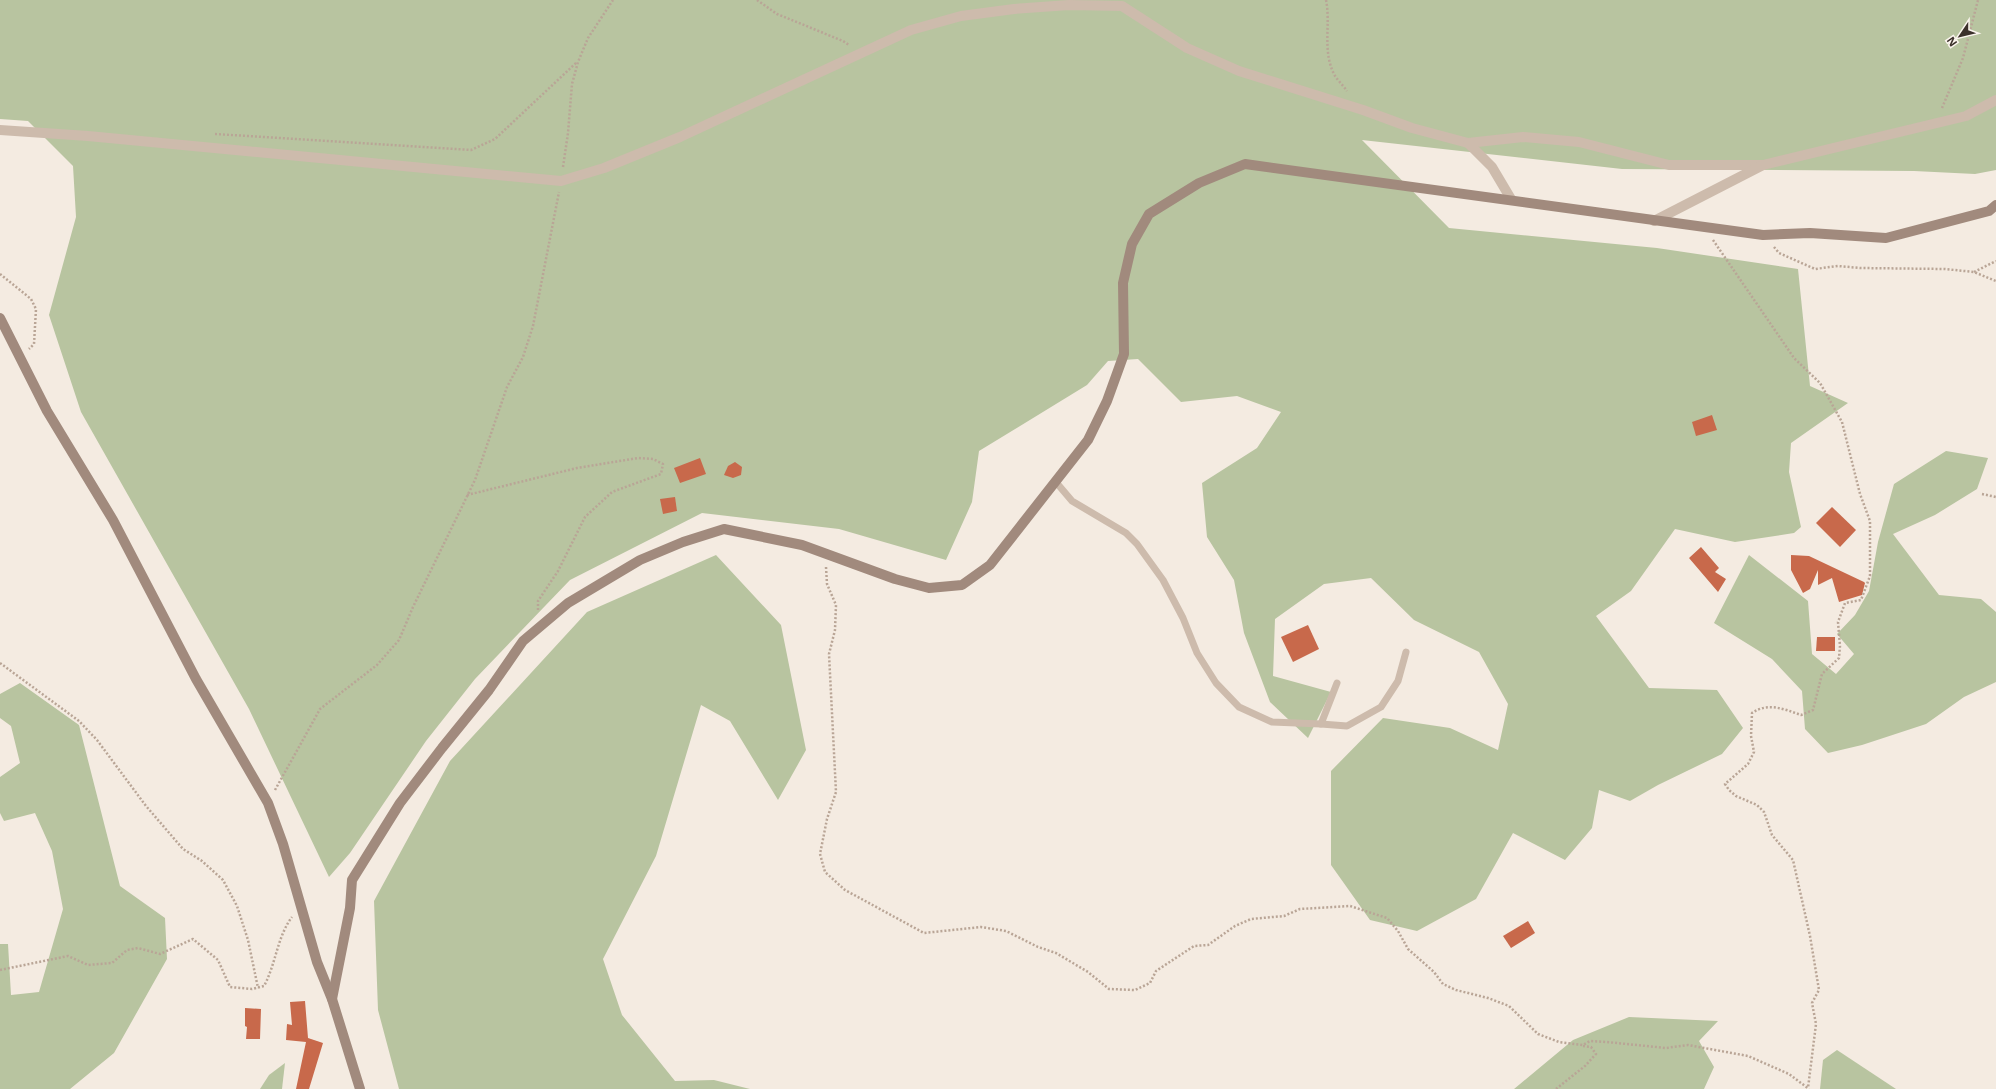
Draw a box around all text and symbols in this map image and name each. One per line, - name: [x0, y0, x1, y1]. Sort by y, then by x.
- north arrow: [1940, 16, 1980, 56]
- text: N: [1943, 34, 1960, 50]

